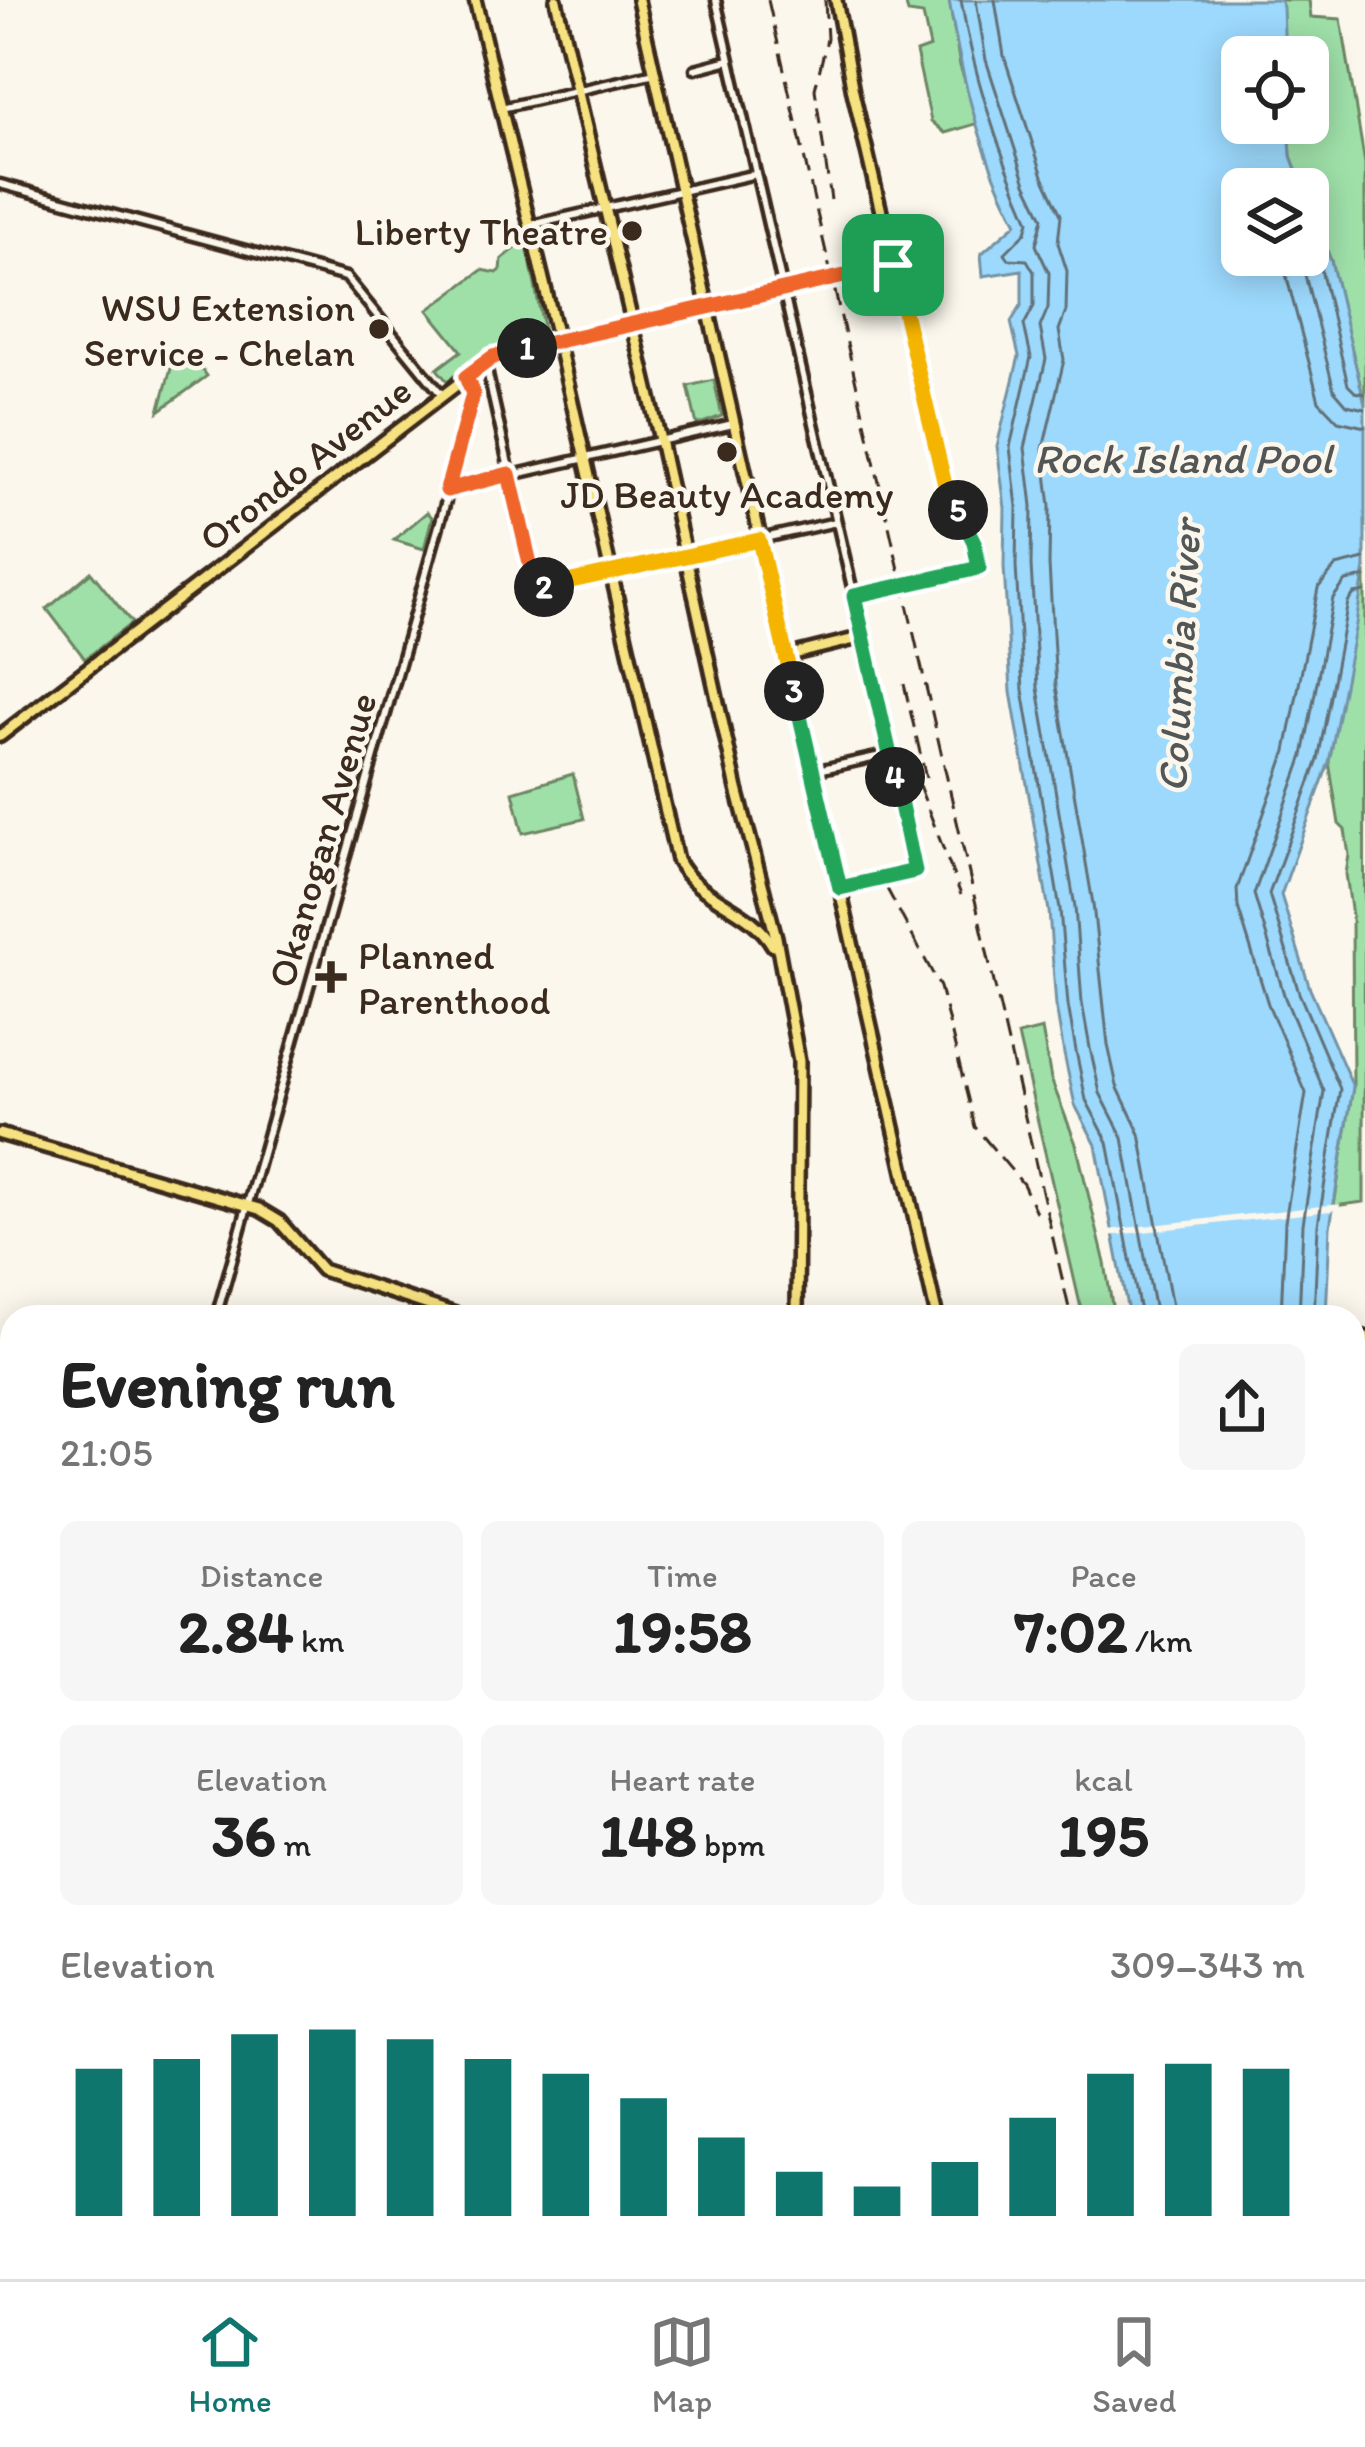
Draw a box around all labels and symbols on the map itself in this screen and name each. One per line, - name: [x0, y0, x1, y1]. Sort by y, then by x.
- place label: Liberty Theatre: [355, 208, 608, 255]
- pin: [842, 214, 944, 316]
- marker: Liberty Theatre: [619, 218, 645, 244]
- place label: WSU Extension Service - Chelan: [84, 284, 355, 376]
- marker: WSU Extension Service - Chelan: [366, 316, 392, 342]
- pin: 1: [497, 318, 557, 378]
- street label: Orondo Avenue: [189, 367, 421, 561]
- water label: Rock Island Pool: [1034, 433, 1335, 484]
- marker: JD Beauty Academy: [714, 439, 740, 465]
- place label: JD Beauty Academy: [561, 471, 893, 518]
- pin: 5: [928, 480, 988, 540]
- water label: Columbia River: [1146, 514, 1212, 794]
- pin: 2: [514, 557, 574, 617]
- pin: 3: [764, 661, 824, 721]
- street label: Okanogan Avenue: [257, 687, 387, 993]
- pin: 4: [865, 747, 925, 807]
- place label: Planned Parenthood: [358, 932, 551, 1024]
- marker: Planned Parenthood: [315, 961, 347, 993]

